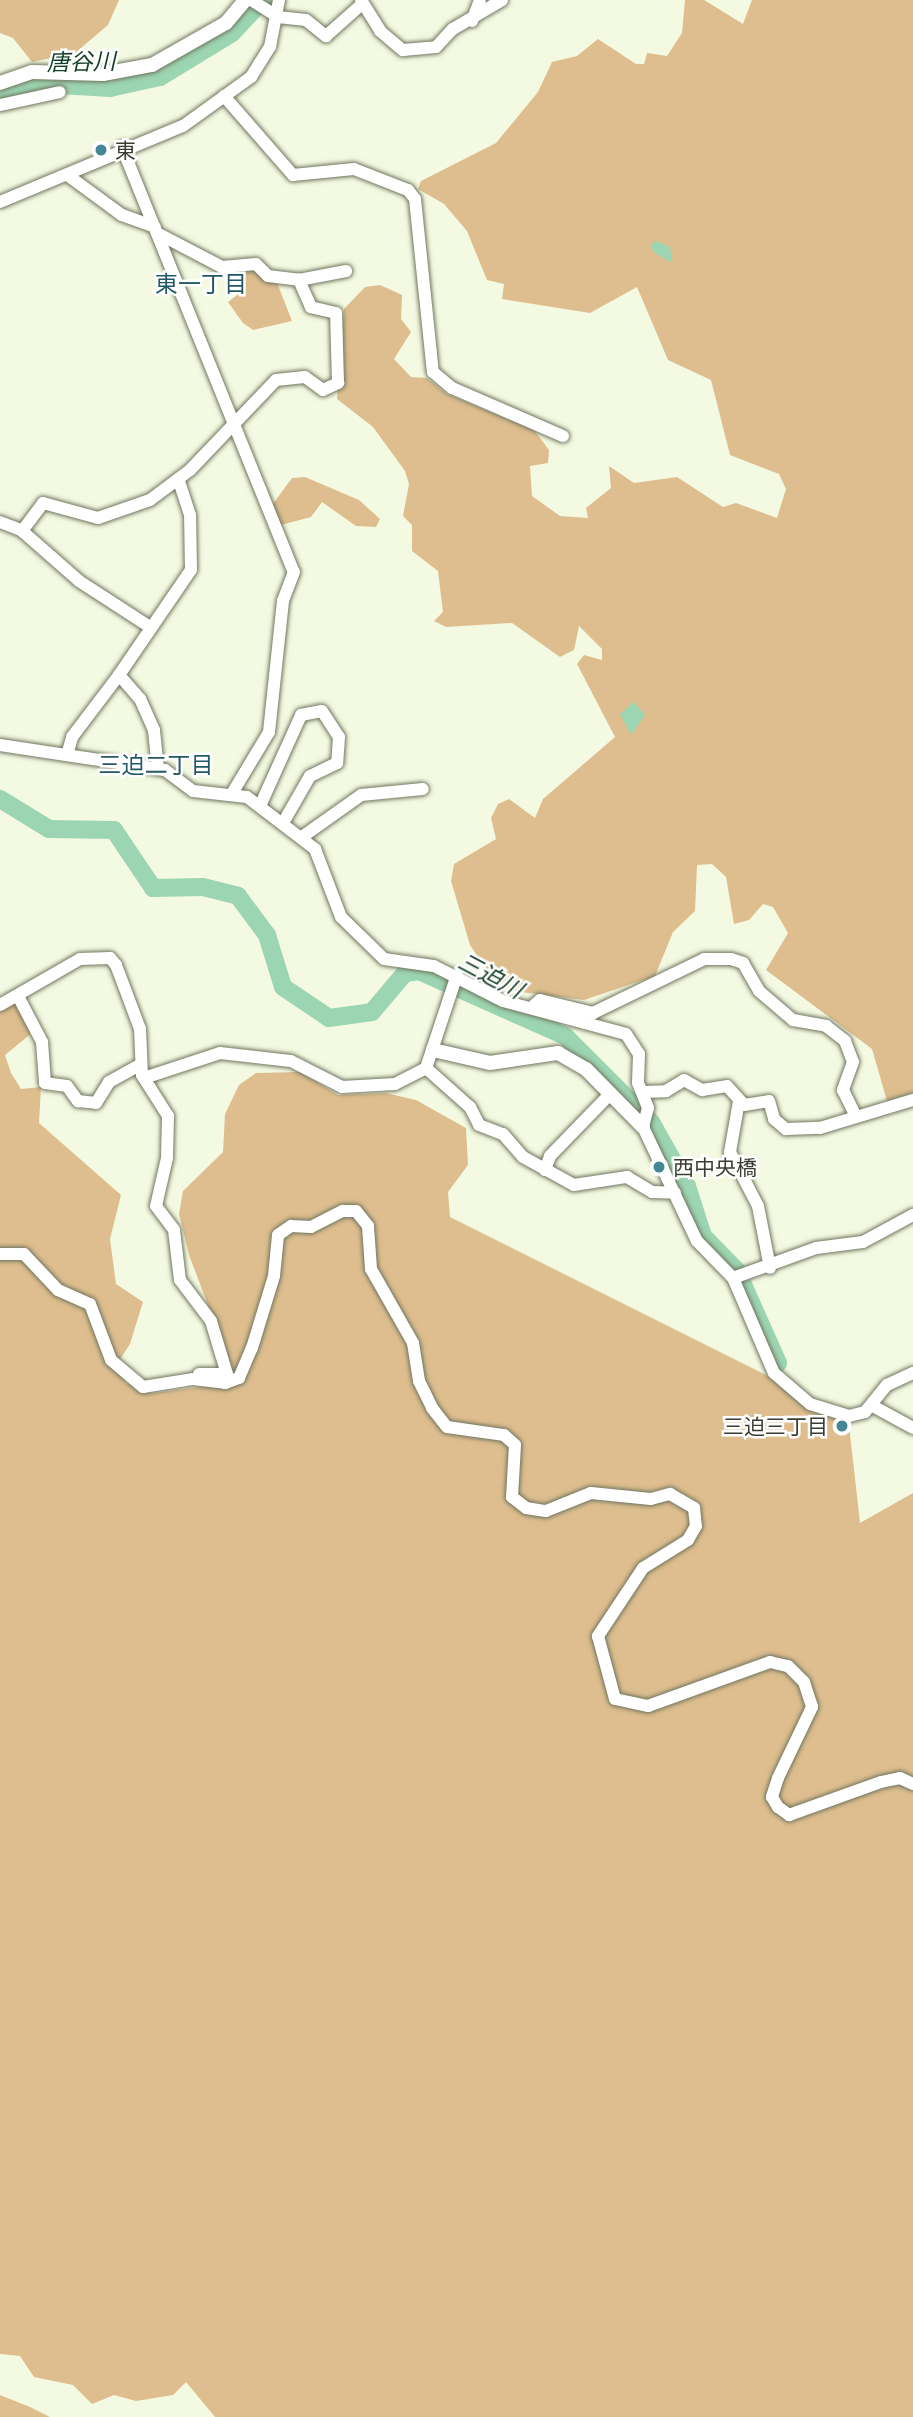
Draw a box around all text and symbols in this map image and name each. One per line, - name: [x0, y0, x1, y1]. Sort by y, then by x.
- water label: 唐谷川: [46, 47, 116, 75]
- place label: 東: [115, 137, 136, 163]
- marker: 東: [93, 142, 109, 158]
- district label: 東一丁目: [155, 269, 247, 297]
- district label: 三迫二丁目: [99, 750, 213, 778]
- water label: 三迫川: [454, 947, 528, 1003]
- place label: 西中央橋: [673, 1154, 757, 1180]
- marker: 西中央橋: [651, 1159, 667, 1175]
- place label: 三迫三丁目: [723, 1413, 828, 1439]
- marker: 三迫三丁目: [834, 1418, 850, 1434]

